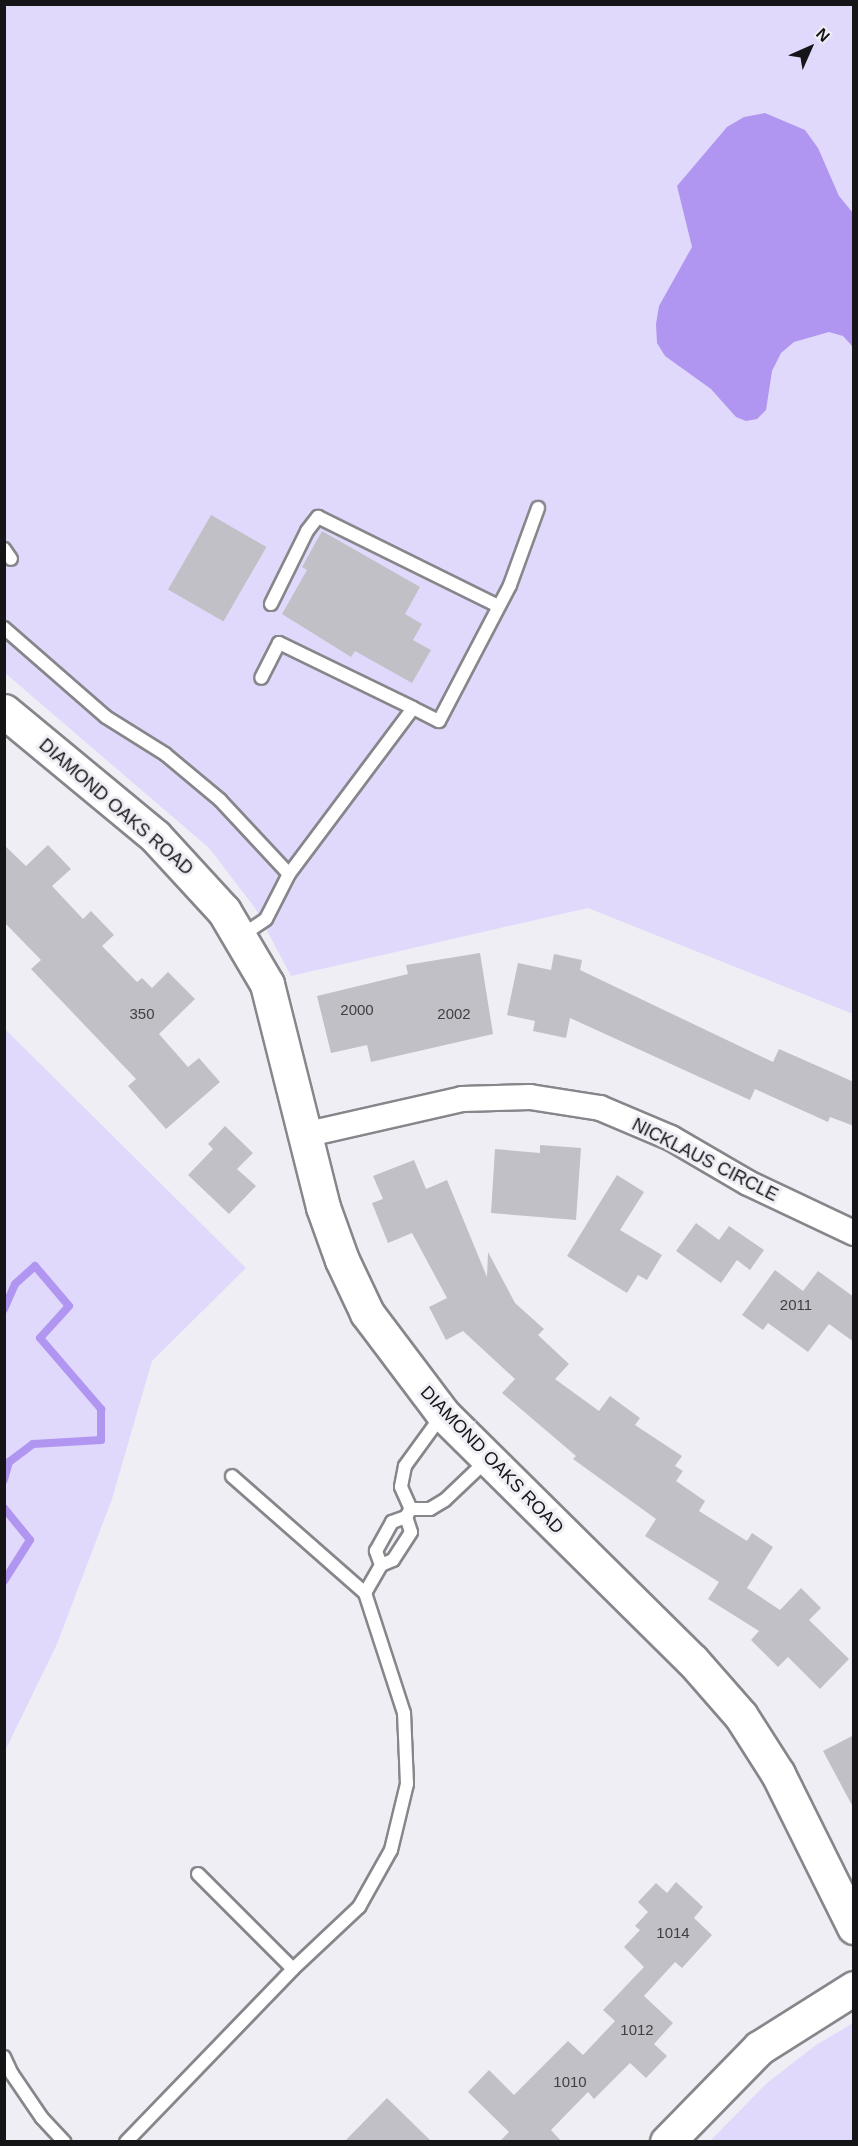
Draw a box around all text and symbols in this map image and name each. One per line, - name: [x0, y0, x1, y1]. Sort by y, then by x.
- north arrow: [780, 18, 840, 78]
- text: N: [813, 25, 833, 45]
- street label: DIAMOND OAKS ROAD: [35, 734, 197, 880]
- house number: 2000: [340, 1001, 374, 1019]
- house number: 350: [129, 1005, 155, 1023]
- house number: 2002: [437, 1005, 471, 1023]
- street label: NICKLAUS CIRCLE: [628, 1114, 782, 1206]
- house number: 2011: [780, 1296, 812, 1314]
- street label: DIAMOND OAKS ROAD: [416, 1382, 568, 1538]
- house number: 1014: [656, 1924, 690, 1942]
- house number: 1012: [620, 2021, 654, 2039]
- house number: 1010: [553, 2073, 587, 2091]

